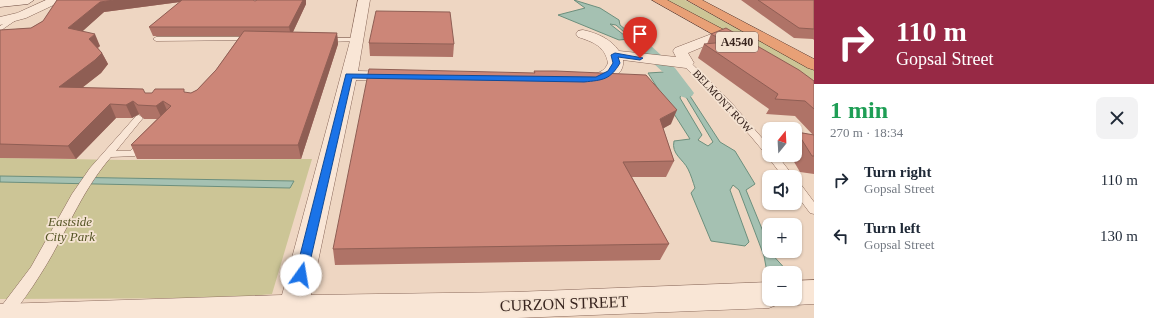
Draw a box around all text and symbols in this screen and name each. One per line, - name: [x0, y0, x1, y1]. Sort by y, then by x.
- icon: right: [830, 16, 882, 68]
- text: 110 m: [896, 16, 967, 47]
- pin: [623, 17, 657, 58]
- icon: arrive: [629, 23, 651, 45]
- road number: A4540: [716, 32, 758, 52]
- text: Gopsal Street: [896, 49, 993, 69]
- street label: BELMONT ROW: [691, 67, 756, 135]
- text: 1 min: [830, 97, 888, 123]
- button: close: [1096, 97, 1138, 139]
- north arrow: [762, 122, 802, 162]
- map controls: [762, 122, 802, 306]
- text: 270 m · 18:34: [830, 125, 903, 140]
- text: Turn right: [864, 164, 931, 180]
- icon: right: [830, 169, 852, 191]
- button: sound: [762, 170, 802, 210]
- text: 110 m: [1101, 172, 1138, 188]
- text: Gopsal Street: [864, 181, 934, 196]
- park label: Eastside City Park: [45, 214, 95, 244]
- button: +: [762, 218, 802, 258]
- text: Turn left: [864, 220, 921, 236]
- icon: left: [830, 225, 852, 247]
- text: 130 m: [1100, 228, 1138, 244]
- text: Gopsal Street: [864, 237, 934, 252]
- position arrow: [280, 254, 322, 296]
- button: −: [762, 266, 802, 306]
- street label: CURZON STREET: [500, 293, 629, 314]

